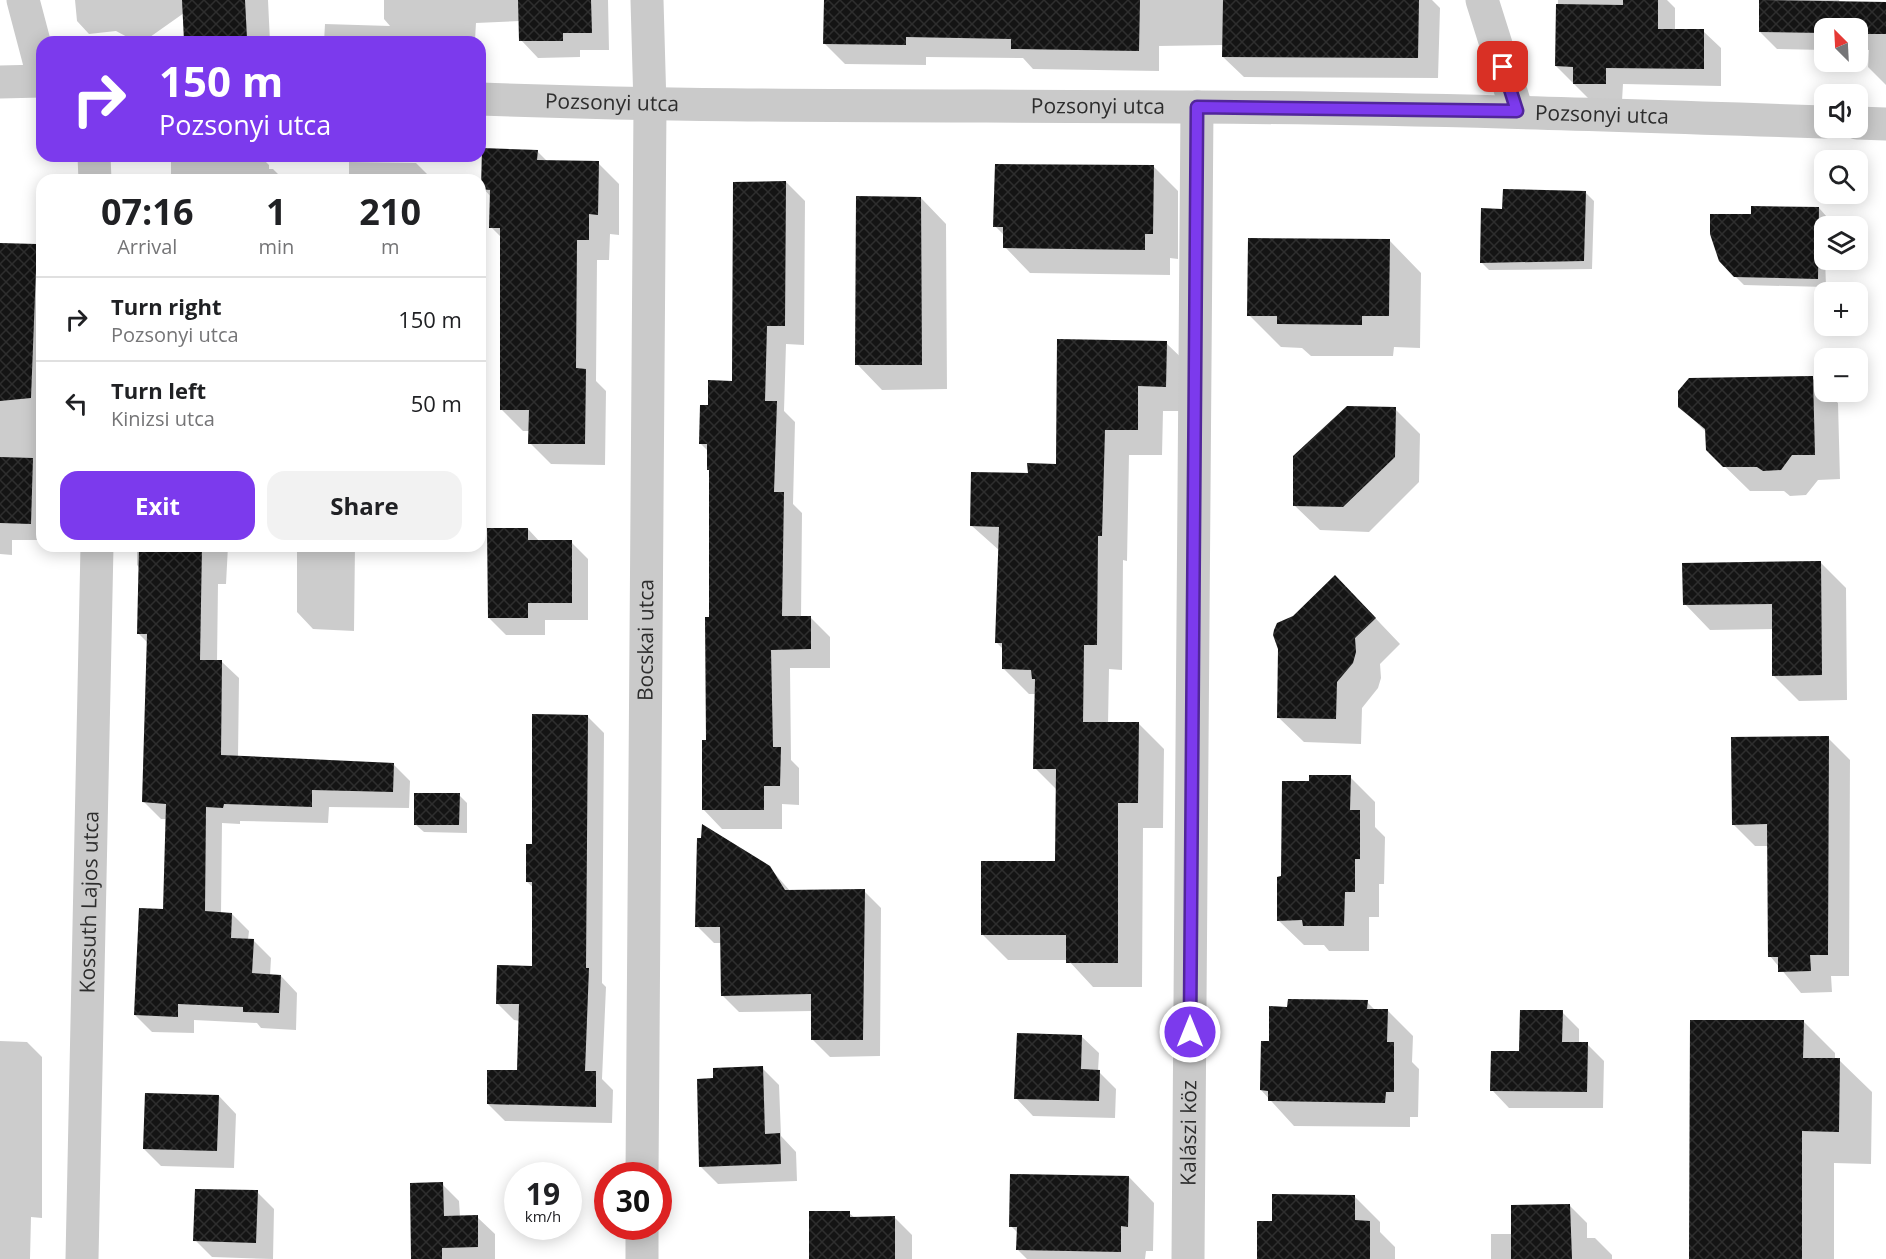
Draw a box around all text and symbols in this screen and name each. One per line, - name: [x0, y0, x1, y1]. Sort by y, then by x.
- north arrow: [1814, 18, 1868, 72]
- map controls: [1814, 18, 1868, 402]
- pin: [1477, 41, 1528, 92]
- icon: arrive: [1486, 50, 1519, 83]
- text: 150 m: [159, 52, 283, 109]
- icon: right: [60, 60, 138, 138]
- button: sound: [1814, 84, 1868, 138]
- street label: Pozsonyi utca: [545, 86, 679, 117]
- street label: Pozsonyi utca: [1031, 91, 1165, 120]
- street label: Pozsonyi utca: [1534, 98, 1669, 130]
- text: Pozsonyi utca: [159, 106, 331, 143]
- button: search: [1814, 150, 1868, 204]
- text: 07:16: [101, 187, 194, 236]
- text: 1: [266, 187, 287, 236]
- text: 210: [359, 187, 421, 236]
- button: layers: [1814, 216, 1868, 270]
- text: Arrival: [117, 233, 177, 260]
- text: min: [258, 233, 294, 260]
- text: m: [381, 233, 399, 260]
- button: +: [1814, 282, 1868, 336]
- text: Turn right: [111, 291, 222, 321]
- icon: right: [60, 303, 93, 336]
- text: 150 m: [398, 304, 462, 334]
- text: Pozsonyi utca: [111, 321, 239, 348]
- button: −: [1814, 348, 1868, 402]
- text: Turn left: [111, 375, 206, 405]
- icon: left: [60, 387, 93, 420]
- text: 50 m: [411, 388, 462, 418]
- text: Kinizsi utca: [111, 405, 215, 432]
- button: Exit: [60, 471, 255, 540]
- button: Share: [267, 471, 462, 540]
- street label: Bocskai utca: [631, 579, 659, 701]
- street label: Kossuth Lajos utca: [73, 811, 104, 994]
- position arrow: [1158, 1000, 1222, 1064]
- street label: Kalászi köz: [1174, 1080, 1202, 1186]
- speed limit sign: 30: [594, 1162, 672, 1240]
- text: 19: [526, 1173, 560, 1214]
- text: km/h: [525, 1206, 561, 1226]

